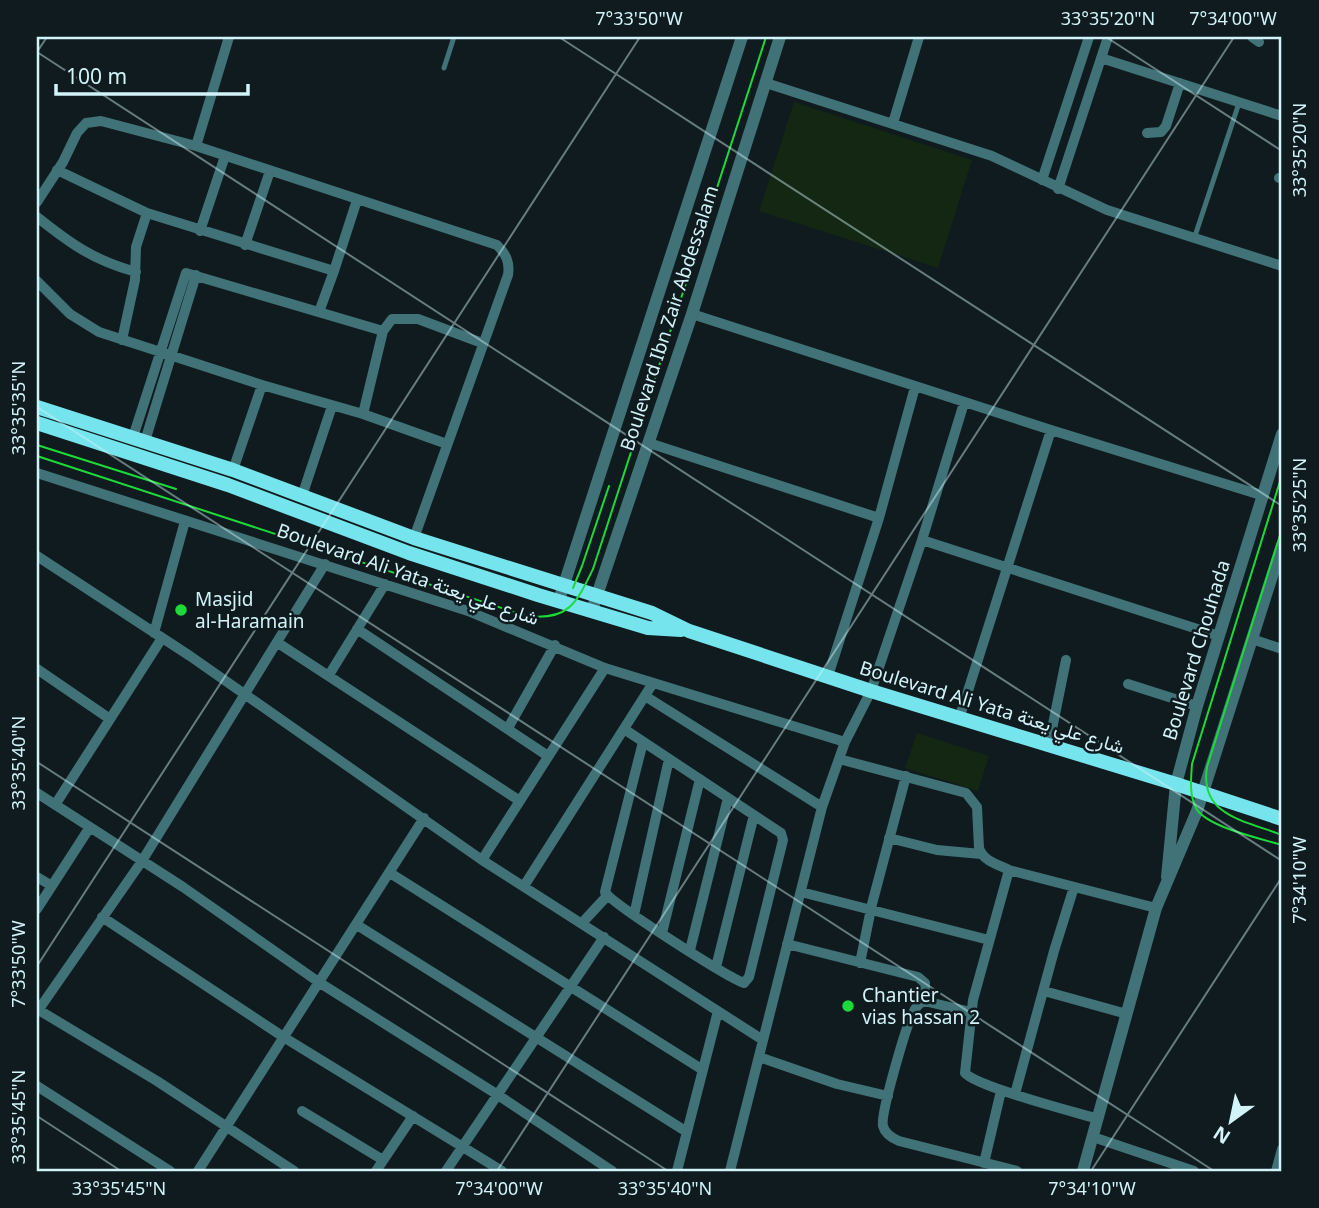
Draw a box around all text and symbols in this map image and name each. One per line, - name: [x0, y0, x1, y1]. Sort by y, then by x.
- text: 7°33'50"W: [595, 6, 683, 30]
- text: 33°35'20"N: [1061, 6, 1155, 30]
- text: 7°34'00"W: [1189, 6, 1277, 30]
- scale bar: [56, 52, 248, 96]
- text: 100 m: [66, 62, 127, 90]
- text: 33°35'20"N: [1287, 103, 1311, 197]
- street label: Boulevard Ibn Zair Abdessalam: [614, 182, 724, 454]
- text: 33°35'35"N: [6, 361, 30, 455]
- text: 33°35'25"N: [1287, 458, 1311, 552]
- street label: Boulevard Ali Yata شارع علي يعتة: [273, 517, 542, 634]
- street label: Boulevard Chouhada: [1156, 557, 1236, 743]
- place label: Masjid al-Haramain: [195, 586, 305, 634]
- marker: Masjid al-Haramain: [173, 602, 189, 618]
- street label: Boulevard Ali Yata شارع علي يعتة: [856, 654, 1127, 763]
- text: 33°35'40"N: [6, 716, 30, 810]
- text: 7°34'10"W: [1287, 836, 1311, 924]
- text: 7°33'50"W: [6, 920, 30, 1008]
- place label: Chantier vias hassan 2: [862, 982, 980, 1030]
- marker: Chantier vias hassan 2: [840, 998, 856, 1014]
- text: 33°35'45"N: [6, 1070, 30, 1164]
- north arrow: [1196, 1086, 1266, 1156]
- text: N: [1208, 1120, 1235, 1150]
- text: 33°35'45"N: [72, 1176, 166, 1200]
- text: 7°34'00"W: [455, 1176, 543, 1200]
- text: 33°35'40"N: [618, 1176, 712, 1200]
- text: 7°34'10"W: [1048, 1176, 1136, 1200]

